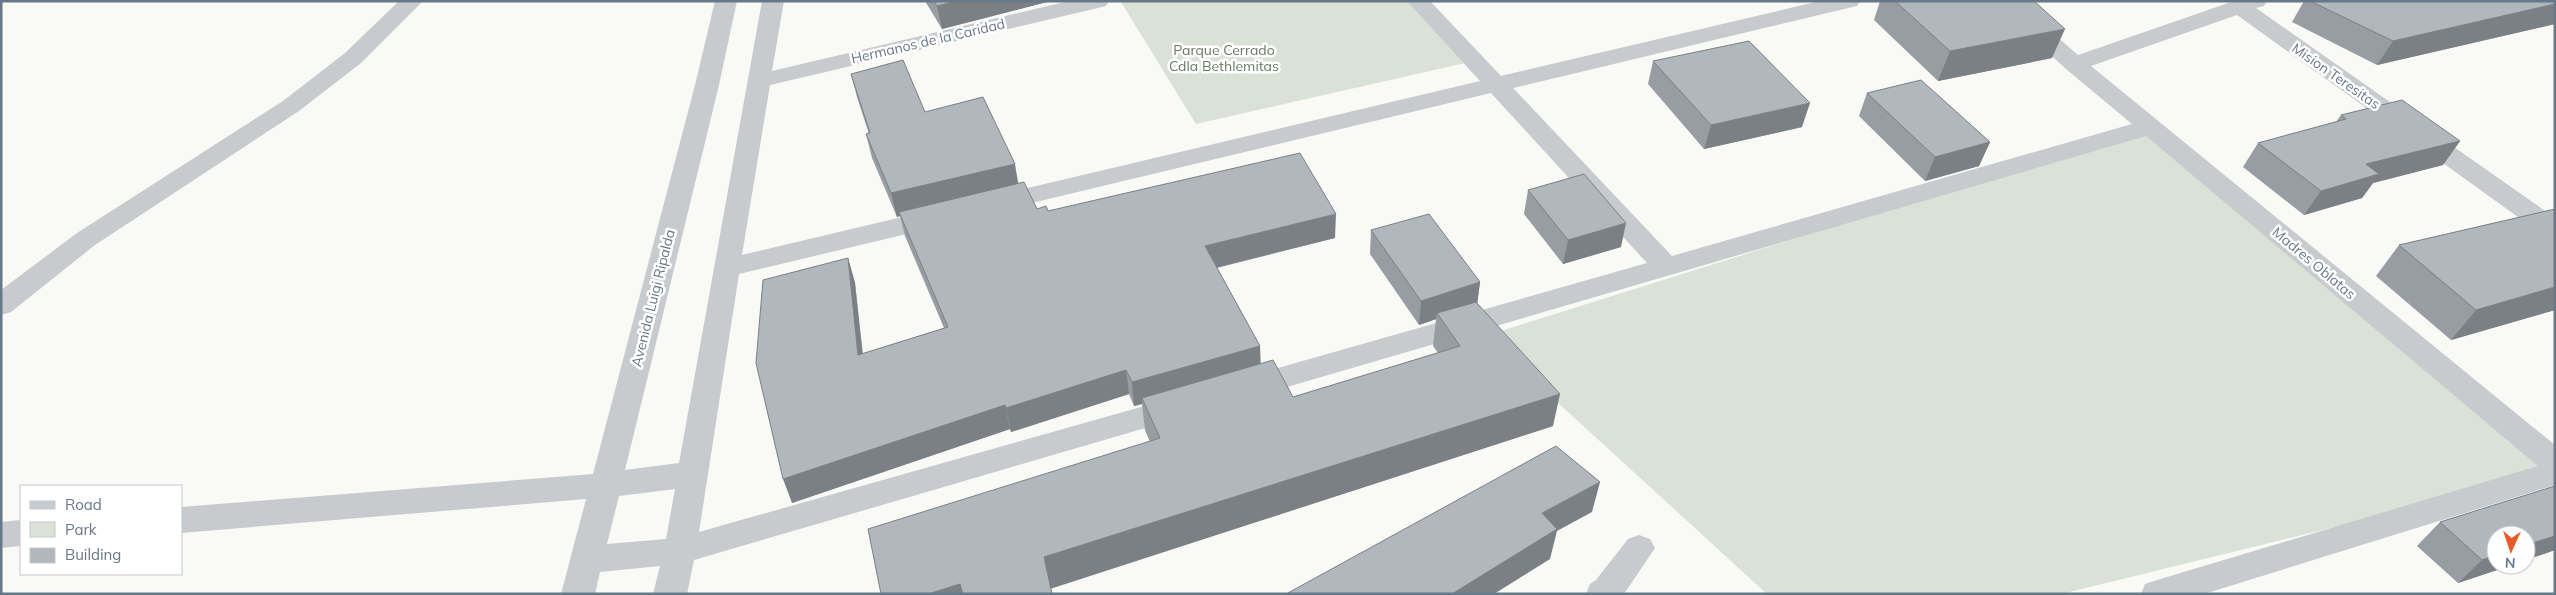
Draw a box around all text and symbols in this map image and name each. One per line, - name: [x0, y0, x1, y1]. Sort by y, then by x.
- street label: Hermanos de la Caridad: [849, 15, 1007, 67]
- street label: Mision Teresitas: [2288, 39, 2384, 113]
- park label: Parque Cerrado Cdla Bethlemitas: [1169, 41, 1279, 75]
- street label: Madres Oblatas: [2269, 223, 2359, 303]
- street label: Avenida Luigi Ripalda: [627, 227, 679, 369]
- legend: [20, 485, 182, 575]
- text: Road: [65, 495, 102, 514]
- text: Park: [65, 520, 97, 539]
- north arrow: [2486, 525, 2536, 575]
- text: Building: [65, 545, 121, 564]
- text: N: [2505, 554, 2516, 572]

